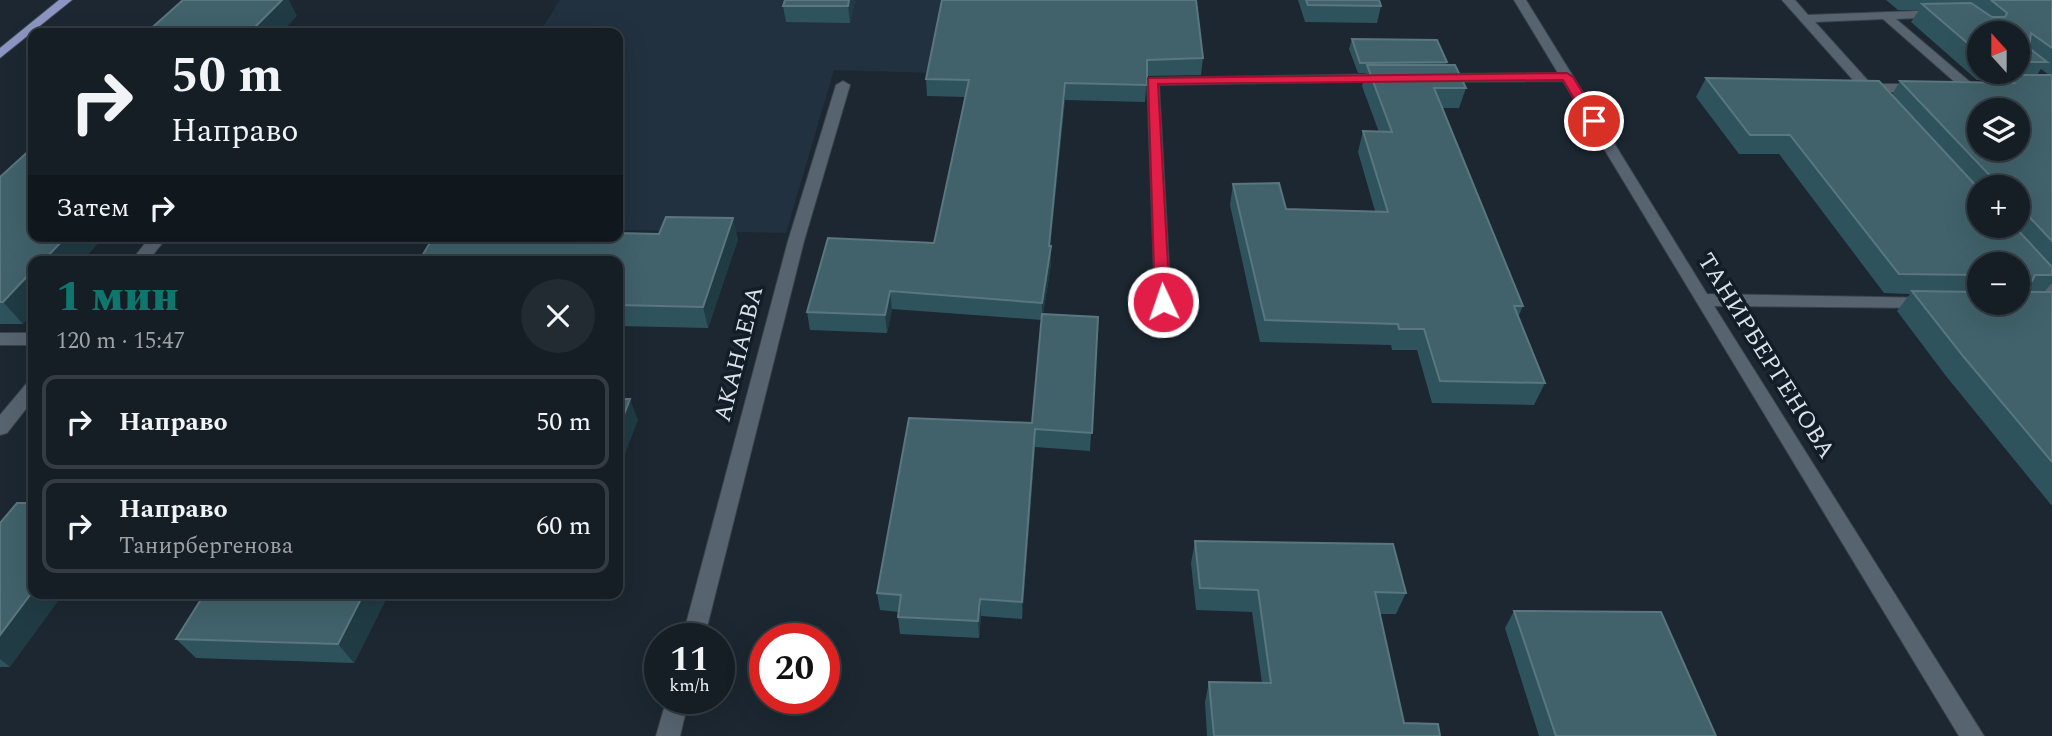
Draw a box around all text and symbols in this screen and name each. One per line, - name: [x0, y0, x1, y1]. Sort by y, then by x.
- north arrow: [1967, 21, 2030, 84]
- map controls: [1967, 21, 2030, 315]
- text: 50 m: [171, 39, 282, 114]
- icon: right: [56, 56, 147, 147]
- pin: [1564, 91, 1624, 151]
- button: layers: [1967, 98, 2030, 161]
- icon: arrive: [1575, 102, 1613, 140]
- text: Направо: [171, 107, 298, 156]
- button: +: [1967, 175, 2030, 238]
- text: Затем: [56, 188, 129, 228]
- icon: right: [143, 189, 181, 227]
- street label: ТАНИРБЕРГЕНОВА: [1688, 246, 1844, 466]
- button: −: [1967, 252, 2030, 315]
- position arrow: [1126, 265, 1200, 339]
- text: 1 мин: [56, 266, 179, 329]
- button: close: [521, 279, 595, 353]
- street label: АКАНАЕВА: [705, 282, 773, 426]
- text: 120 m · 15:47: [56, 324, 185, 359]
- text: Направо: [119, 402, 228, 442]
- text: 50 m: [536, 402, 591, 442]
- icon: right: [60, 403, 98, 441]
- text: Направо: [119, 489, 228, 529]
- text: 60 m: [536, 506, 591, 546]
- icon: right: [60, 507, 98, 545]
- text: Танирбергенова: [119, 529, 293, 564]
- speed limit sign: 20: [749, 623, 840, 714]
- text: 11: [670, 633, 709, 686]
- text: km/h: [669, 672, 710, 699]

